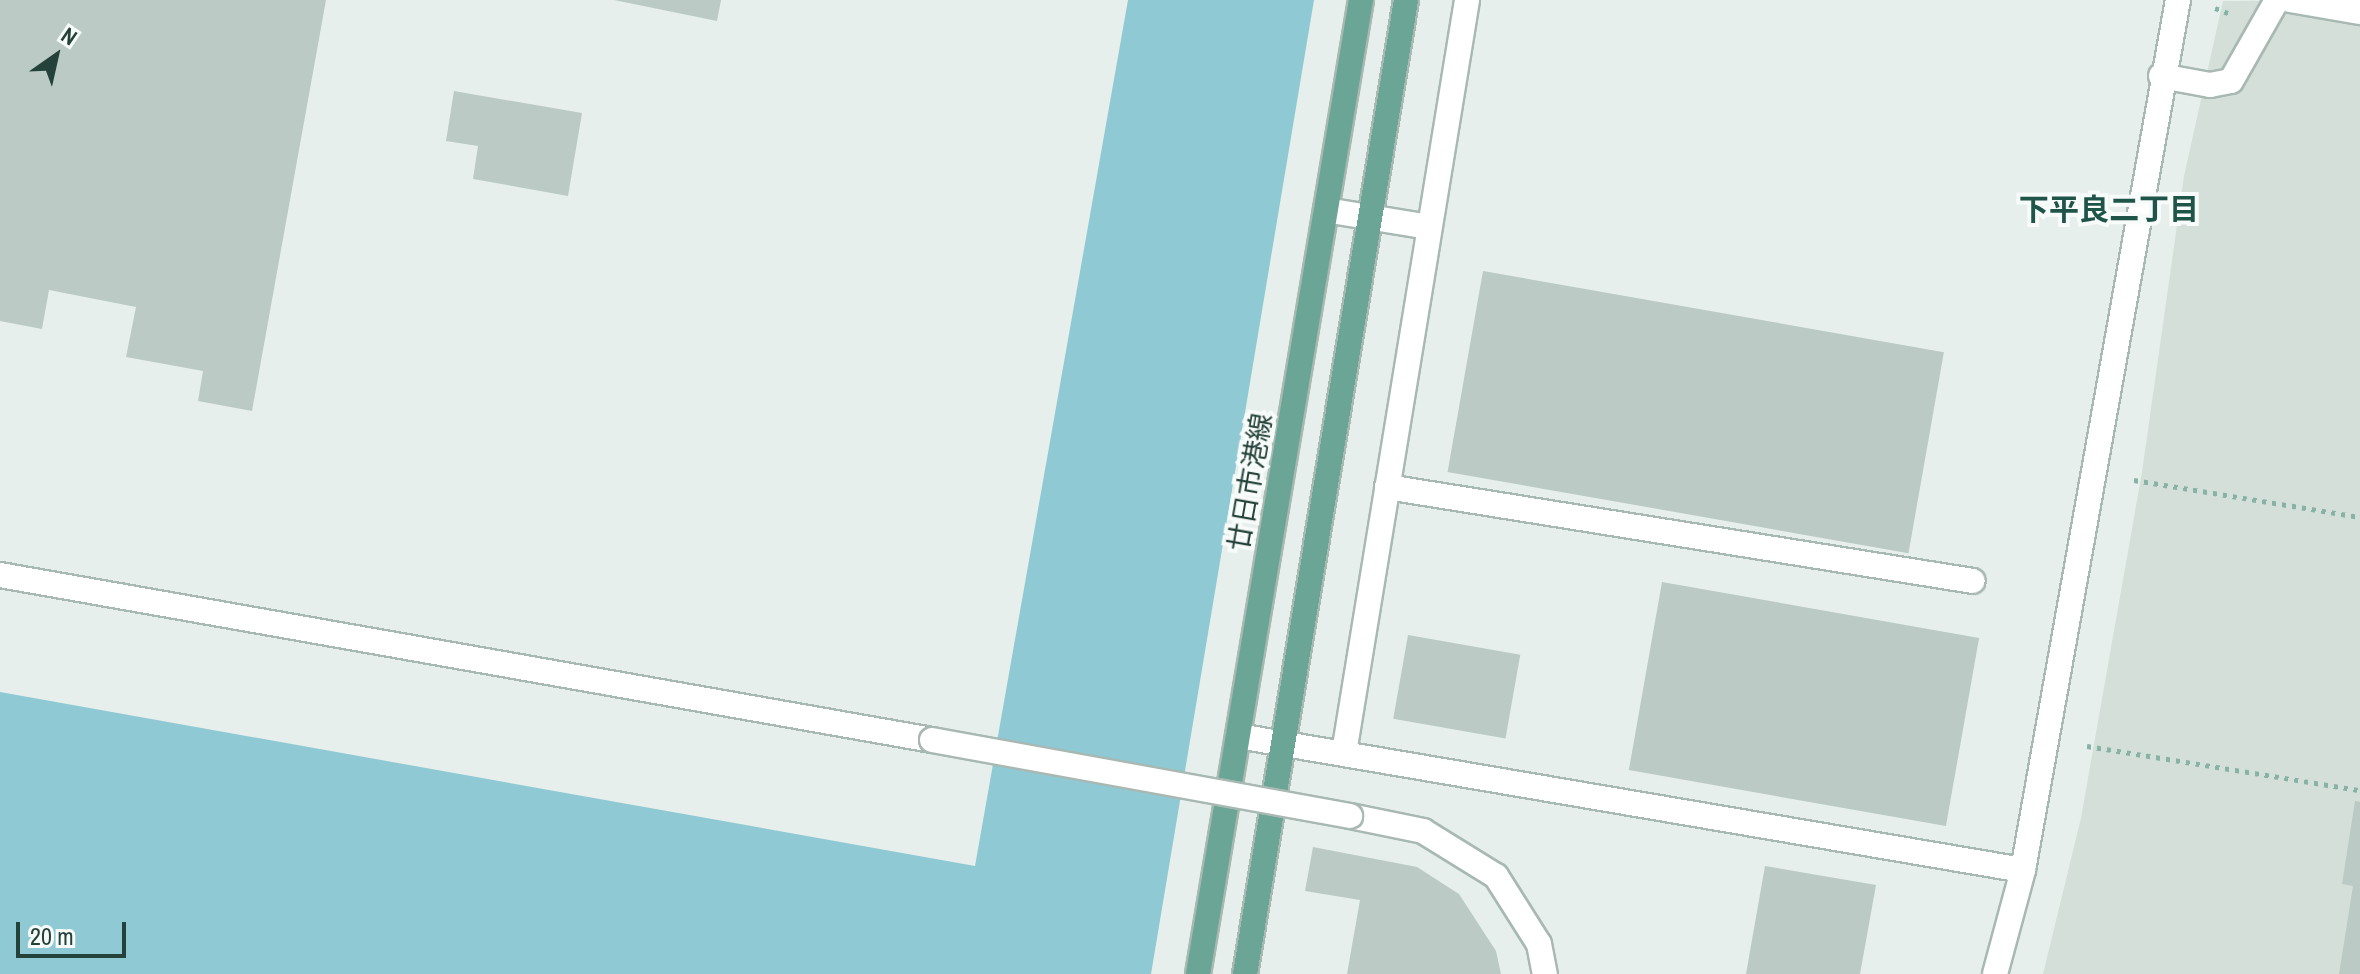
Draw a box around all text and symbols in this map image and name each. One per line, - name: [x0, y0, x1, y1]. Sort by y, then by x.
- north arrow: [16, 16, 96, 96]
- text: N: [56, 20, 83, 52]
- district label: 下平良二丁目: [2019, 191, 2199, 227]
- street label: 廿日市港線: [1221, 410, 1279, 554]
- scale bar: [20, 906, 130, 956]
- text: 20 m: [30, 920, 74, 952]

